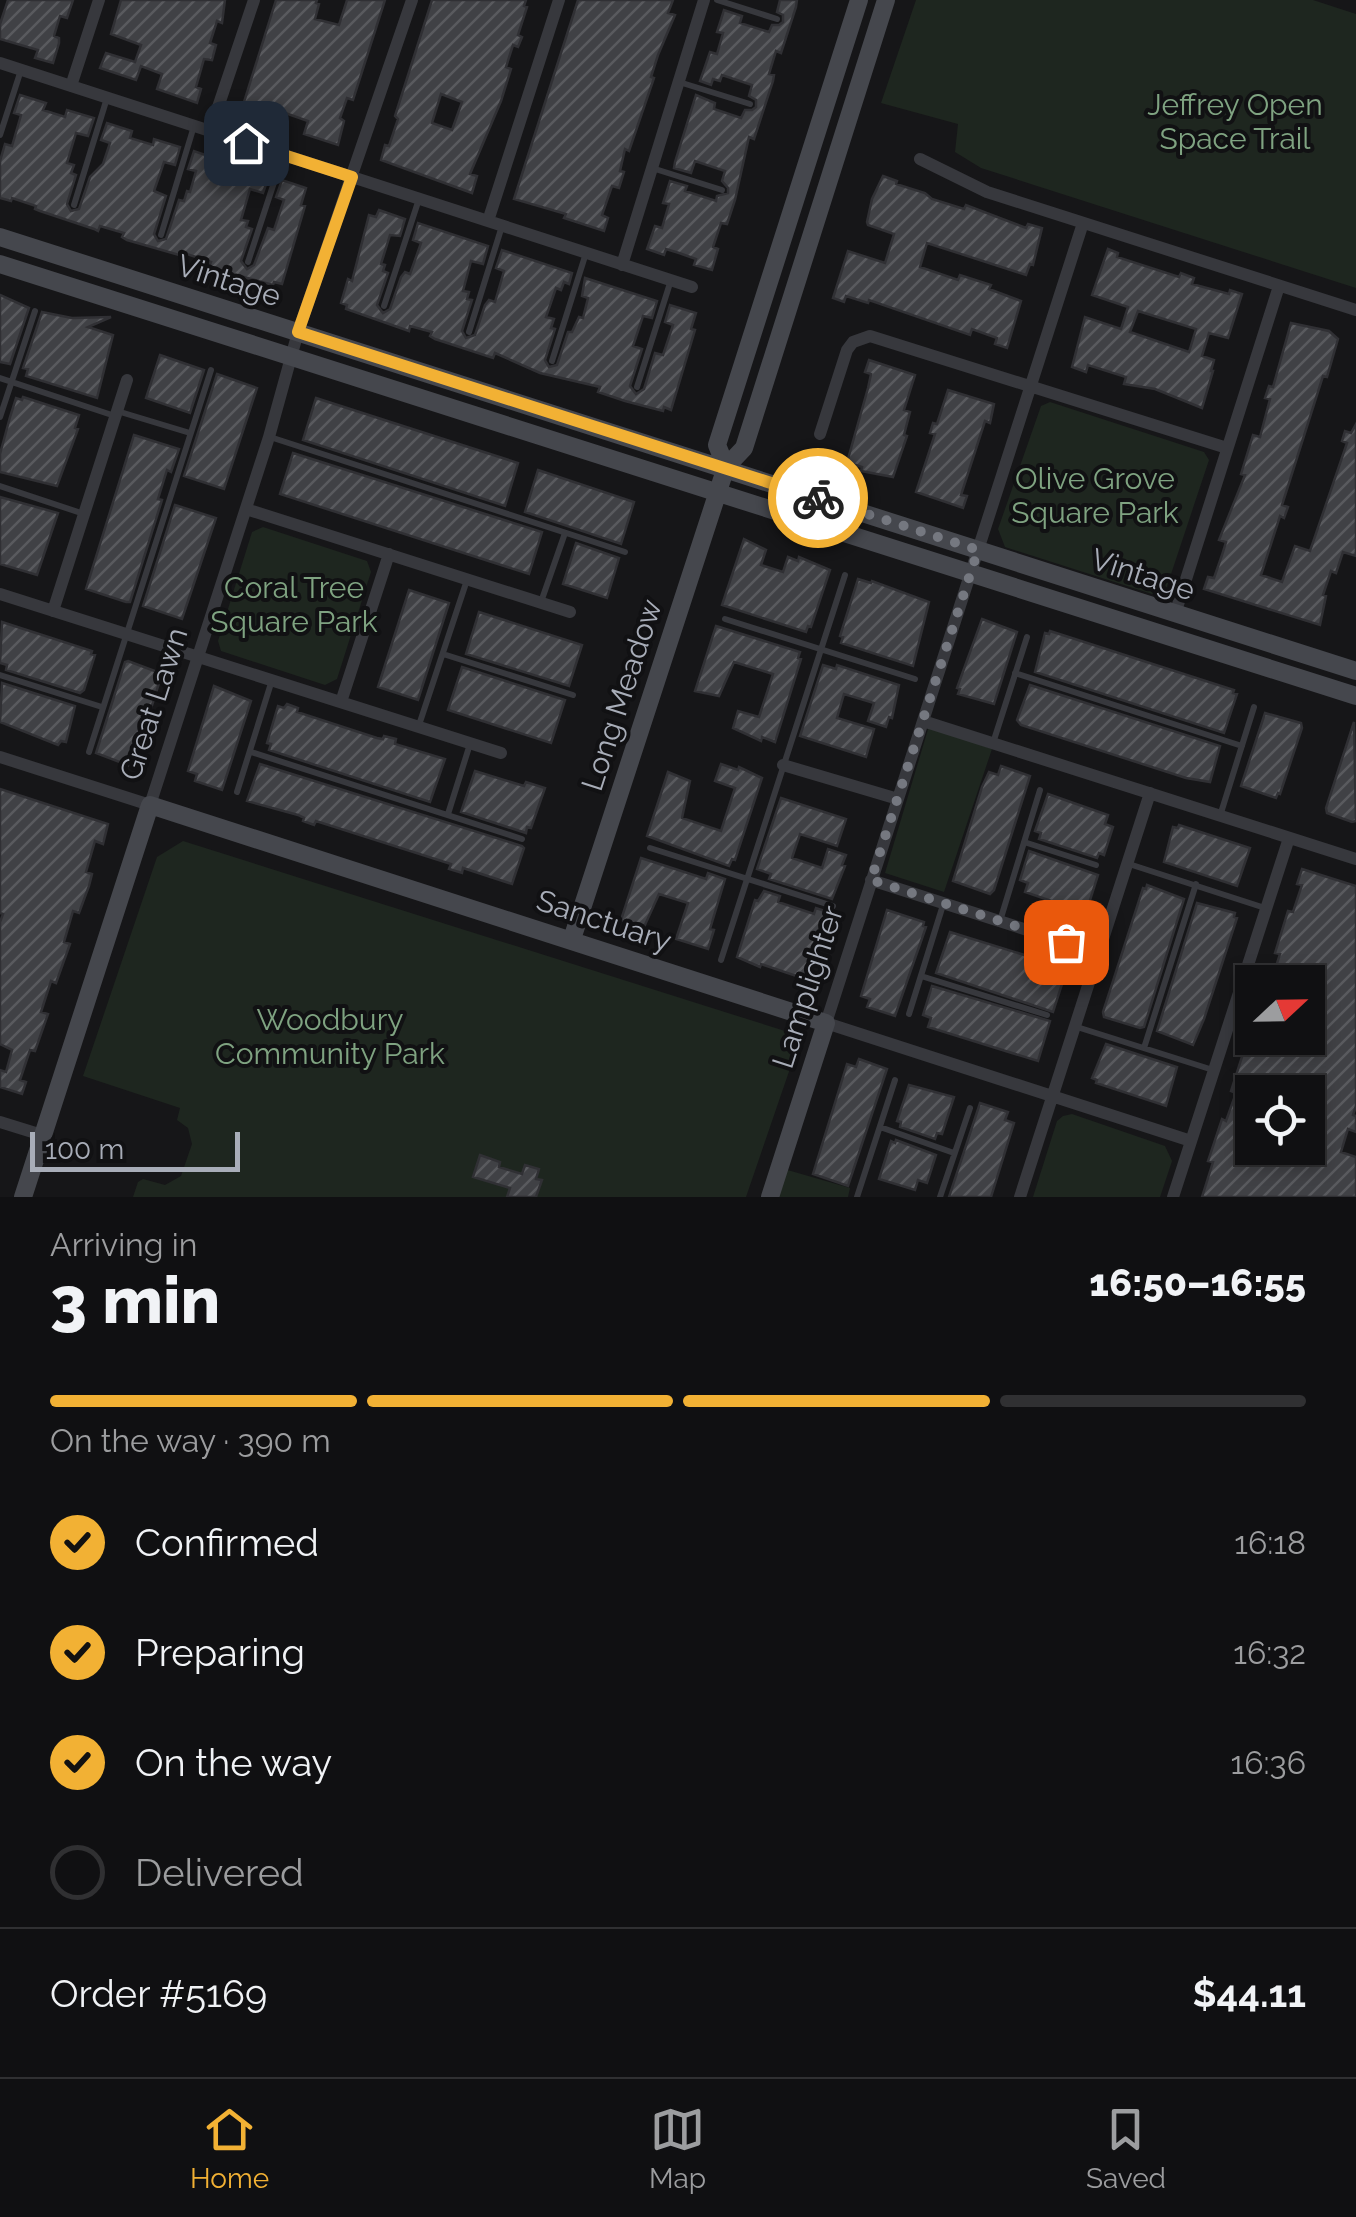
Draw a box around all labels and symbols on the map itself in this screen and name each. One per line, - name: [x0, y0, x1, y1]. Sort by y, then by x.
- park label: Jeffrey Open Space Trail: [1147, 87, 1323, 156]
- pin: [204, 101, 289, 186]
- street label: Vintage: [173, 247, 285, 314]
- courier: [768, 448, 868, 548]
- park label: Olive Grove Square Park: [1011, 461, 1179, 530]
- street label: Vintage: [1087, 541, 1199, 608]
- park label: Coral Tree Square Park: [210, 570, 378, 639]
- street label: Long Meadow: [574, 595, 669, 795]
- street label: Great Lawn: [112, 623, 195, 785]
- street label: Sanctuary: [532, 882, 676, 959]
- pin: [1024, 900, 1109, 985]
- street label: Lamplighter: [765, 901, 850, 1072]
- north arrow: [1235, 965, 1325, 1055]
- park label: Woodbury Community Park: [215, 1002, 445, 1071]
- scale bar: [30, 1127, 240, 1172]

